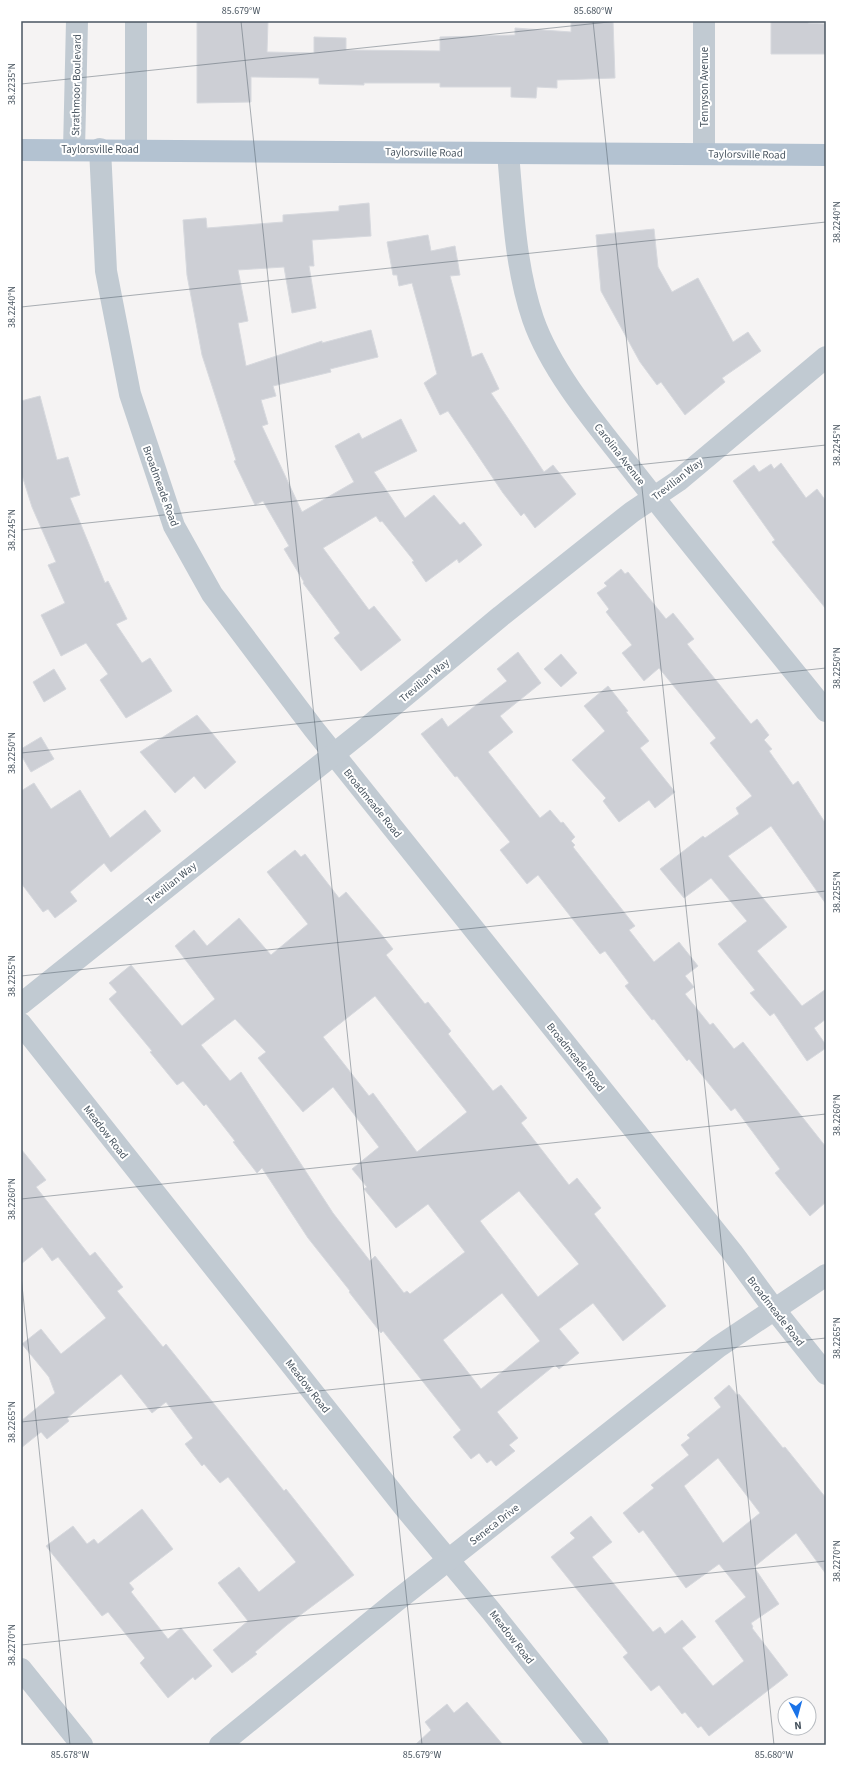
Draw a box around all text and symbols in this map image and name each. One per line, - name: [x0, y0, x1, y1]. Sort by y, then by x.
- text: 85.679°W: [222, 4, 260, 18]
- text: 85.680°W: [574, 4, 612, 18]
- street label: Strathmoor Boulevard: [68, 34, 85, 136]
- street label: Tennyson Avenue: [697, 46, 712, 127]
- text: 38.2235°N: [5, 63, 19, 105]
- street label: Taylorsville Road: [61, 142, 139, 157]
- street label: Taylorsville Road: [385, 144, 463, 161]
- street label: Taylorsville Road: [708, 146, 786, 163]
- text: 38.2240°N: [830, 201, 844, 243]
- text: 38.2240°N: [5, 286, 19, 328]
- street label: Carolina Avenue: [591, 420, 649, 489]
- text: 38.2245°N: [830, 424, 844, 466]
- street label: Broadmeade Road: [139, 444, 182, 529]
- street label: Trevilian Way: [649, 455, 706, 504]
- text: 38.2245°N: [5, 509, 19, 551]
- text: 38.2250°N: [830, 647, 844, 689]
- street label: Trevilian Way: [396, 655, 452, 706]
- text: 38.2250°N: [5, 732, 19, 774]
- street label: Broadmeade Road: [340, 766, 405, 841]
- street label: Trevilian Way: [143, 858, 200, 908]
- text: 38.2255°N: [830, 871, 844, 913]
- text: 38.2255°N: [5, 955, 19, 997]
- street label: Broadmeade Road: [543, 1020, 608, 1095]
- text: 38.2260°N: [830, 1094, 844, 1136]
- street label: Meadow Road: [80, 1102, 131, 1162]
- text: 38.2260°N: [5, 1178, 19, 1220]
- street label: Broadmeade Road: [744, 1273, 808, 1349]
- text: 38.2265°N: [830, 1317, 844, 1359]
- street label: Meadow Road: [282, 1356, 333, 1416]
- text: 38.2265°N: [5, 1401, 19, 1443]
- street label: Seneca Drive: [466, 1500, 523, 1549]
- text: 38.2270°N: [830, 1540, 844, 1582]
- street label: Meadow Road: [486, 1607, 537, 1667]
- text: 38.2270°N: [5, 1624, 19, 1666]
- north arrow: [777, 1696, 817, 1736]
- text: N: [794, 1718, 802, 1733]
- text: 85.678°W: [51, 1748, 89, 1762]
- text: 85.679°W: [403, 1748, 441, 1762]
- text: 85.680°W: [755, 1748, 793, 1762]

